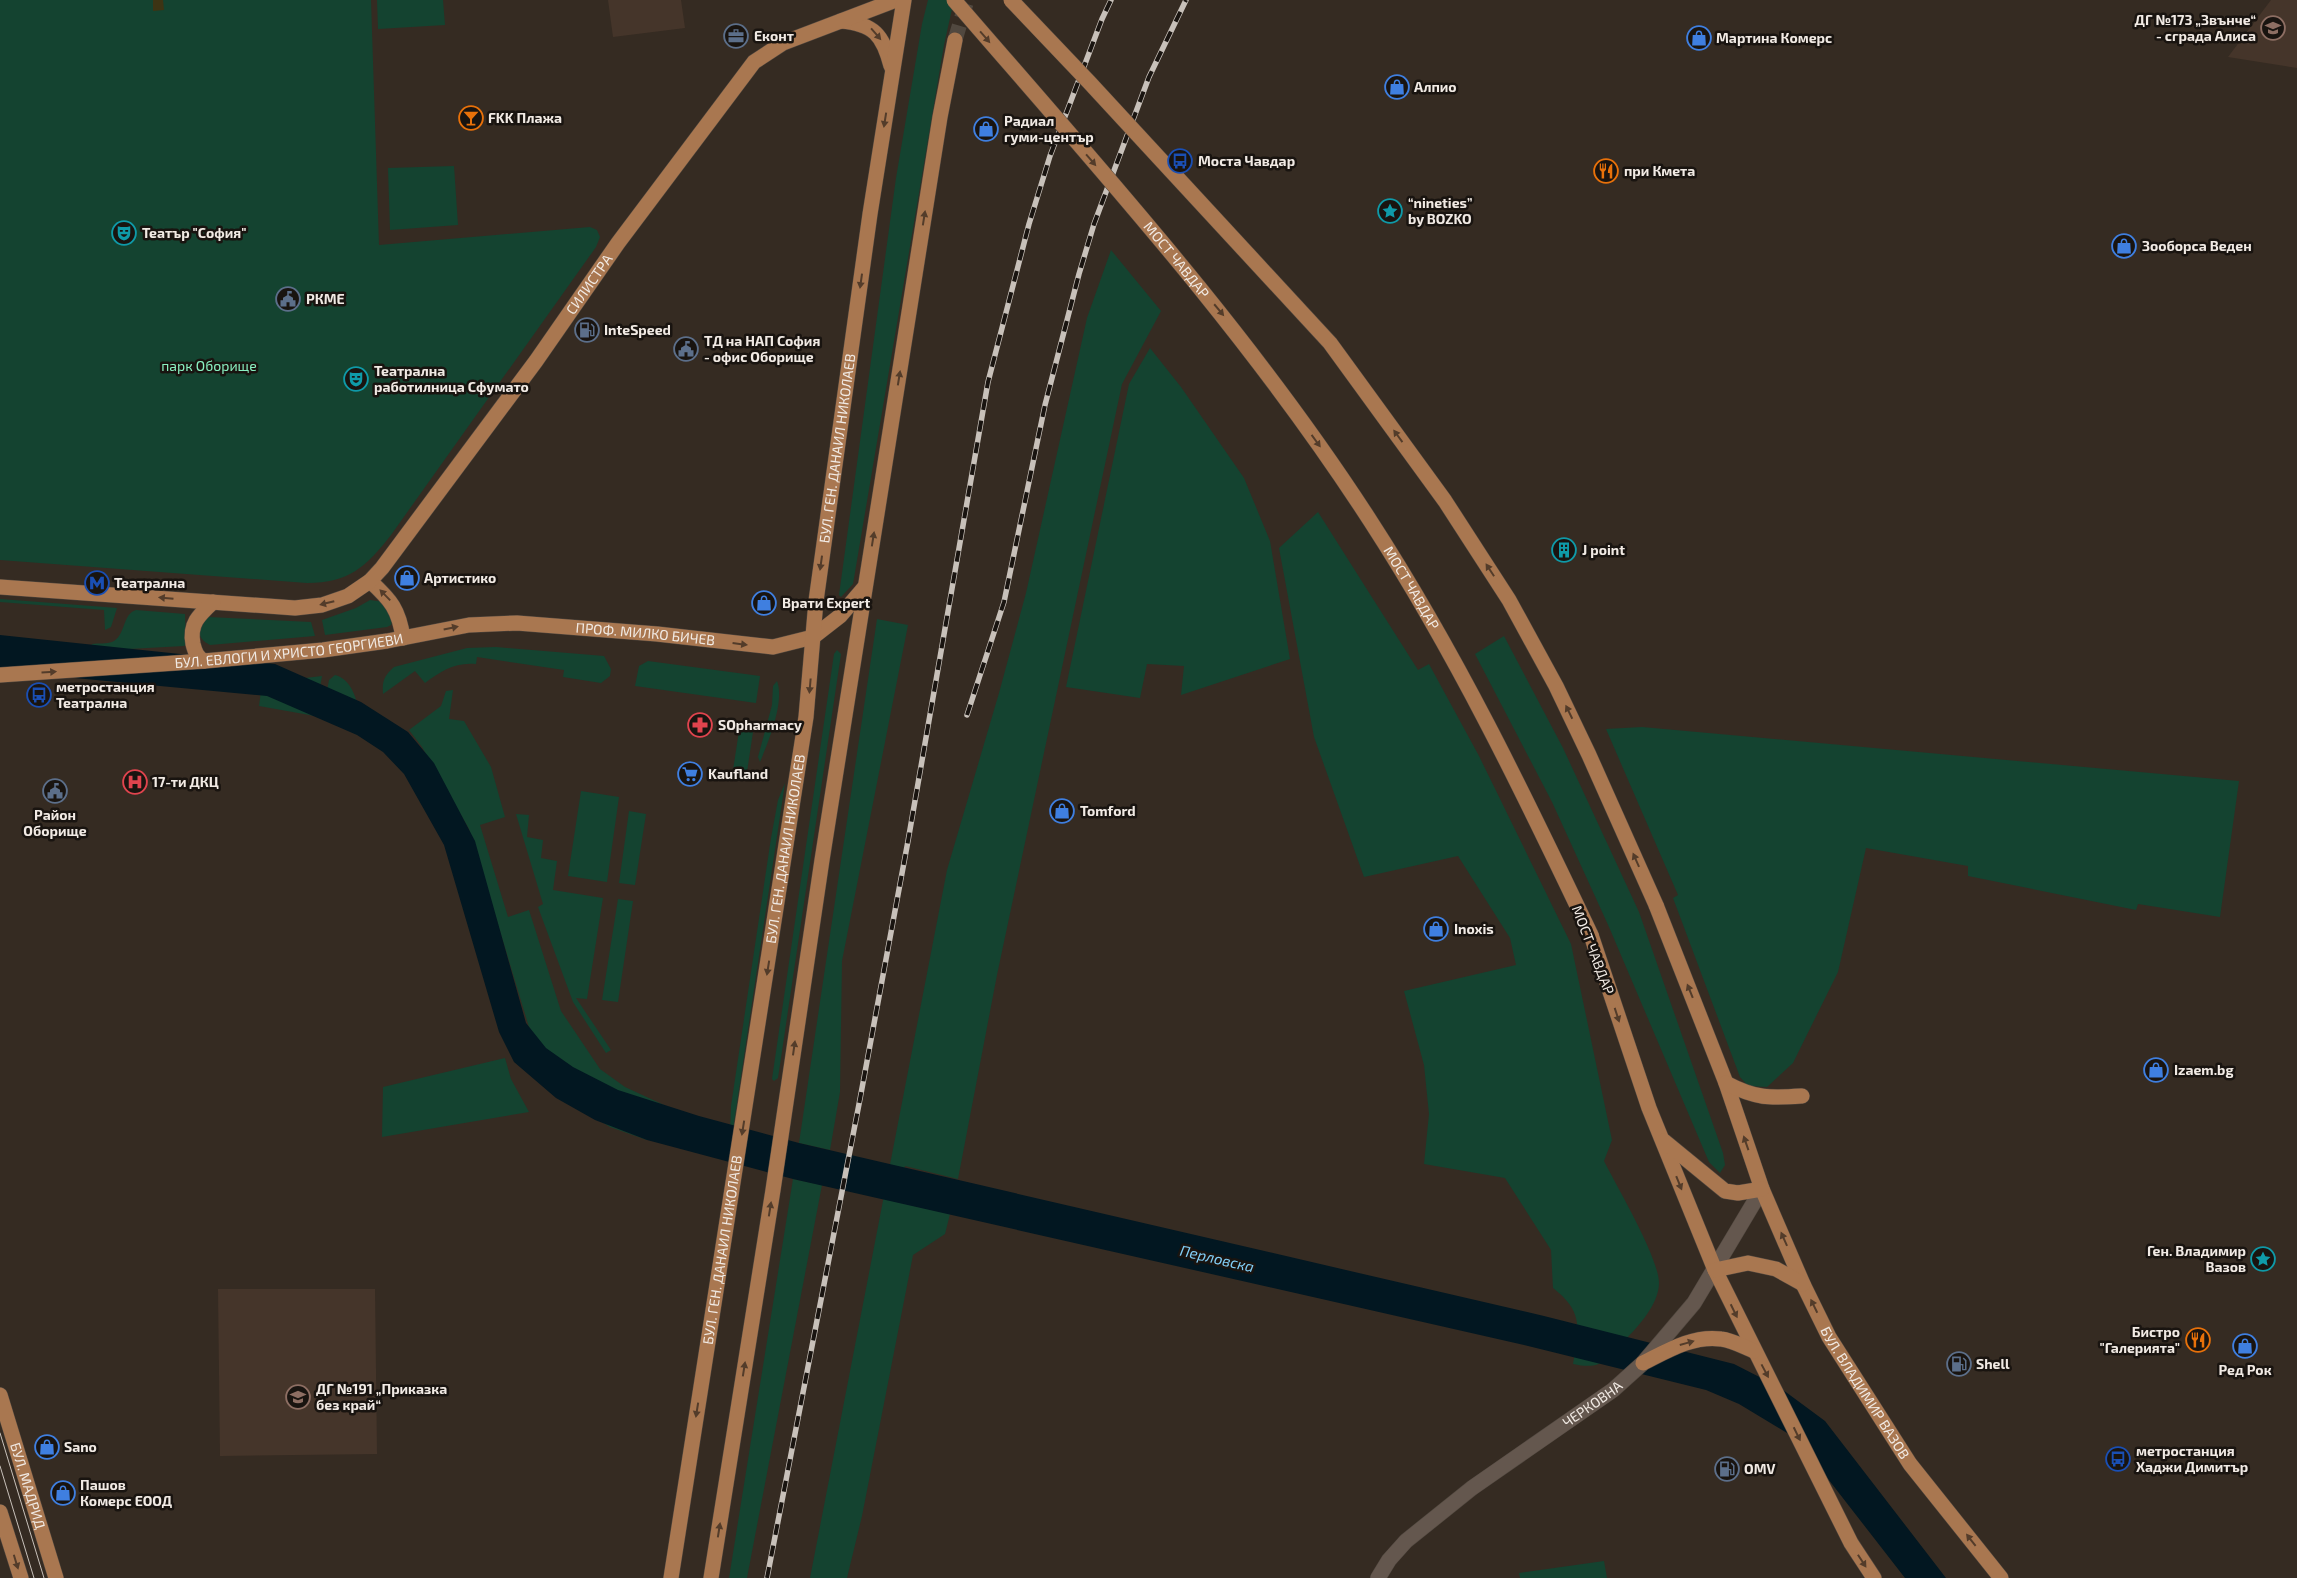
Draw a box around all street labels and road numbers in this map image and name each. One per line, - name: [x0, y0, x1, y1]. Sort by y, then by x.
- street label: МОСТ ЧАВДАР: [1140, 218, 1213, 301]
- street label: СИЛИСТРА: [562, 250, 616, 318]
- street label: БУЛ. ГЕН. ДАНАИЛ НИКОЛАЕВ: [815, 352, 858, 544]
- street label: МОСТ ЧАВДАР: [1381, 543, 1443, 632]
- street label: ПРОФ. МИЛКО БИЧЕВ: [575, 619, 716, 648]
- street label: БУЛ. ЕВЛОГИ И ХРИСТО ГЕОРГИЕВИ: [174, 629, 405, 671]
- street label: БУЛ. ГЕН. ДАНАИЛ НИКОЛАЕВ: [762, 753, 808, 945]
- street label: МОСТ ЧАВДАР: [1569, 903, 1618, 997]
- street label: БУЛ. ГЕН. ДАНАИЛ НИКОЛАЕВ: [699, 1154, 745, 1346]
- street label: БУЛ. ВЛАДИМИР ВАЗОВ: [1817, 1324, 1914, 1462]
- street label: ЧЕРКОВНА: [1559, 1377, 1626, 1431]
- street label: БУЛ. МАДРИД: [7, 1440, 50, 1531]

